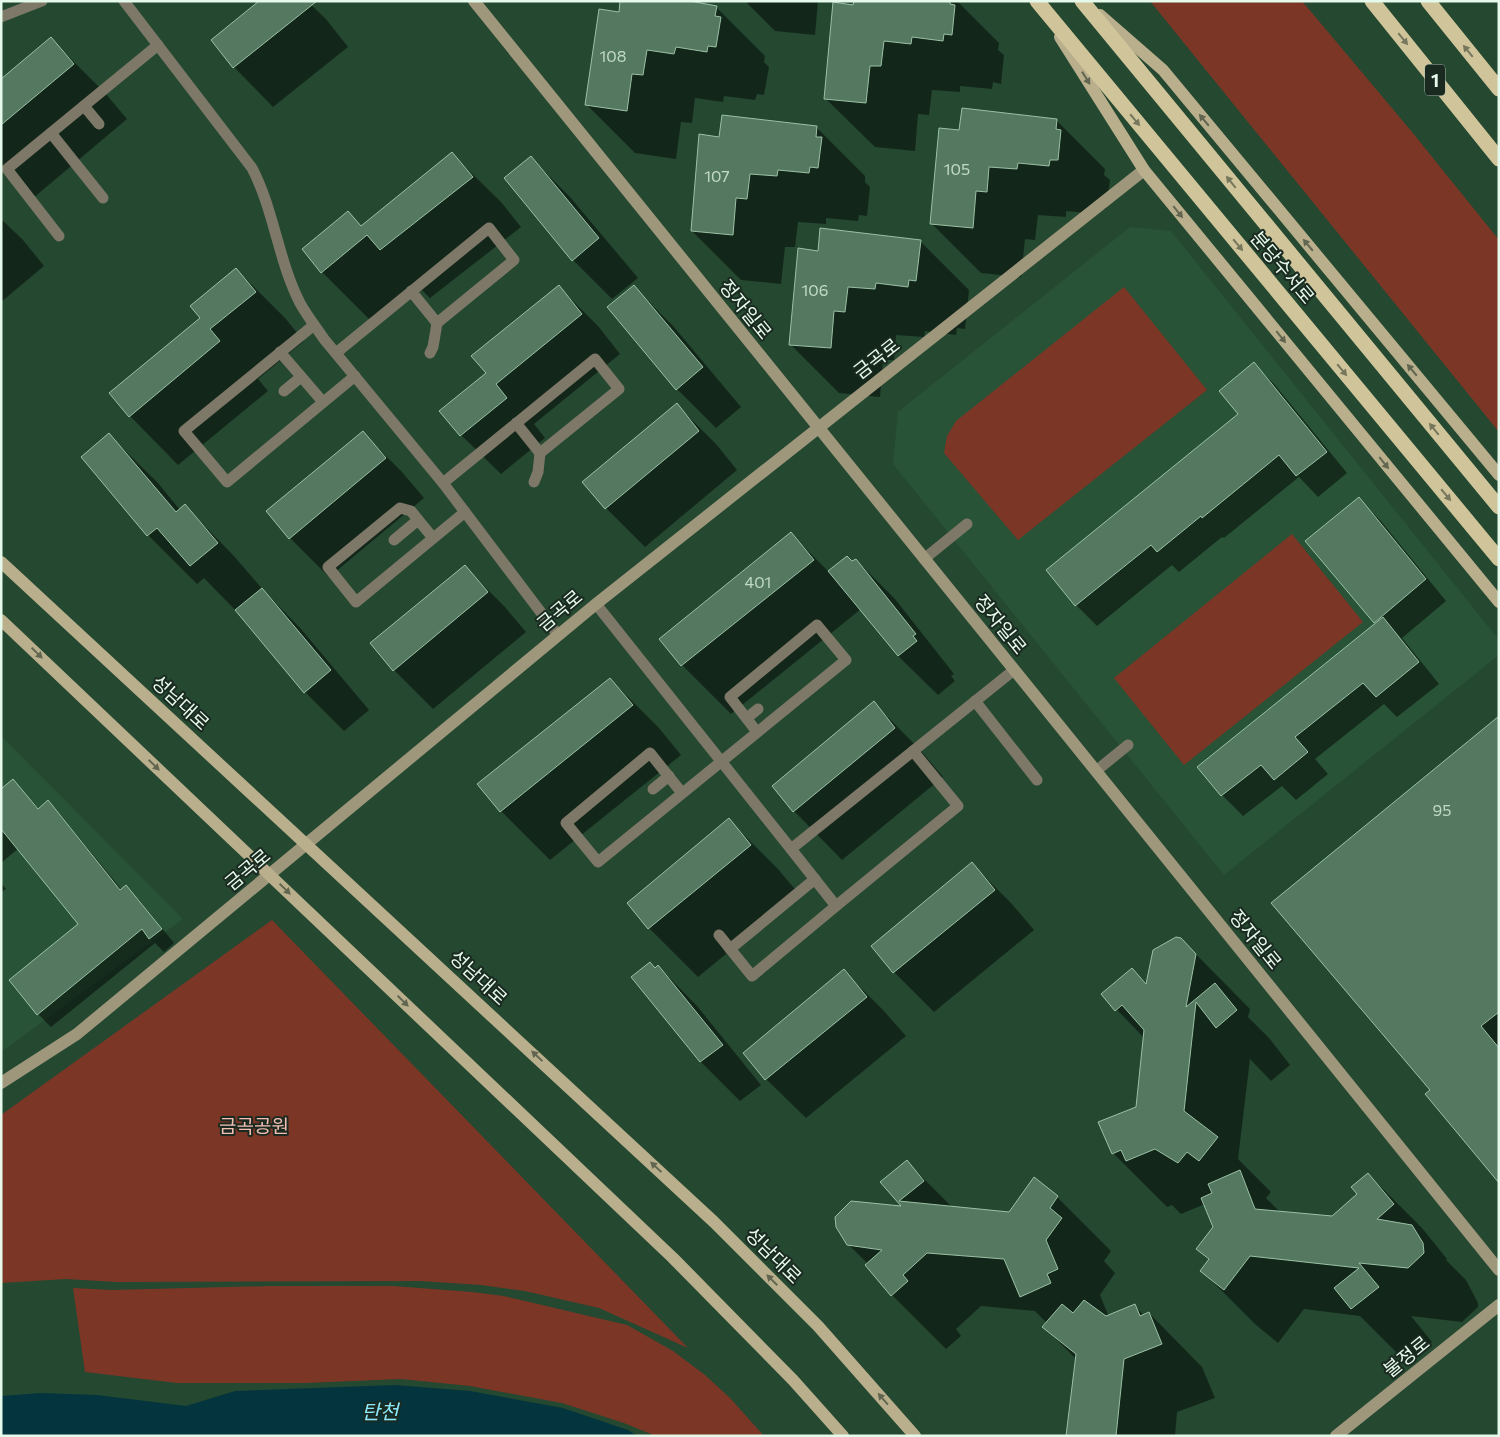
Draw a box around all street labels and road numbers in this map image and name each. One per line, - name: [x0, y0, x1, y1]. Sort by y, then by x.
- road number: 1: [1425, 64, 1445, 96]
- street label: 분당수서로: [1246, 226, 1320, 308]
- street label: 정자일로: [715, 275, 777, 343]
- street label: 금곡로: [848, 333, 904, 383]
- street label: 금곡로: [532, 584, 586, 636]
- street label: 정자일로: [970, 590, 1032, 658]
- street label: 성남대로: [148, 670, 214, 734]
- street label: 금곡로: [220, 843, 274, 895]
- street label: 정자일로: [1225, 905, 1287, 973]
- street label: 성남대로: [446, 945, 512, 1009]
- street label: 성남대로: [741, 1222, 807, 1288]
- street label: 불정로: [1378, 1331, 1434, 1381]

